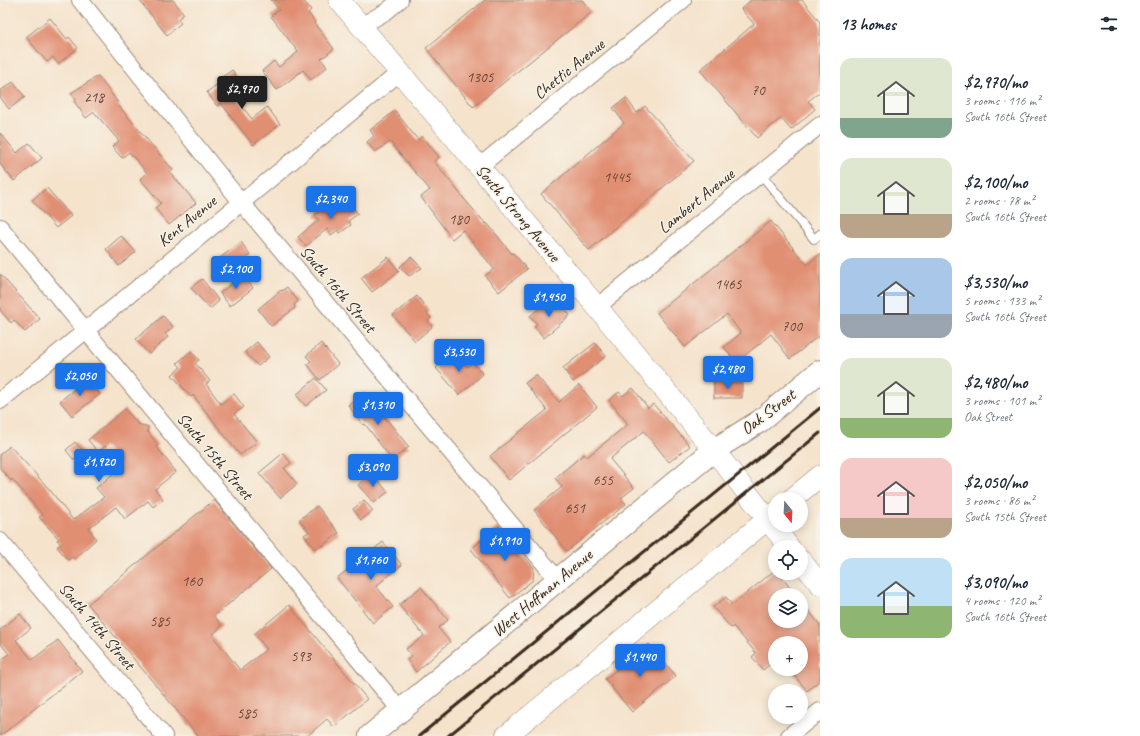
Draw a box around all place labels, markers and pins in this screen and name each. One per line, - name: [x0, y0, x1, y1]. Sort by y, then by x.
- pin: $2,970: [209, 76, 275, 110]
- pin: $2,340: [298, 186, 364, 220]
- pin: $2,100: [203, 256, 269, 290]
- pin: $1,450: [516, 284, 582, 318]
- pin: $3,530: [426, 339, 492, 373]
- pin: $2,480: [695, 356, 761, 390]
- pin: $2,050: [47, 363, 113, 397]
- pin: $1,310: [345, 392, 411, 426]
- pin: $1,920: [66, 449, 132, 483]
- pin: $3,090: [340, 454, 406, 488]
- pin: $1,910: [472, 528, 538, 562]
- pin: $1,760: [338, 547, 404, 581]
- pin: $1,440: [607, 644, 673, 678]

